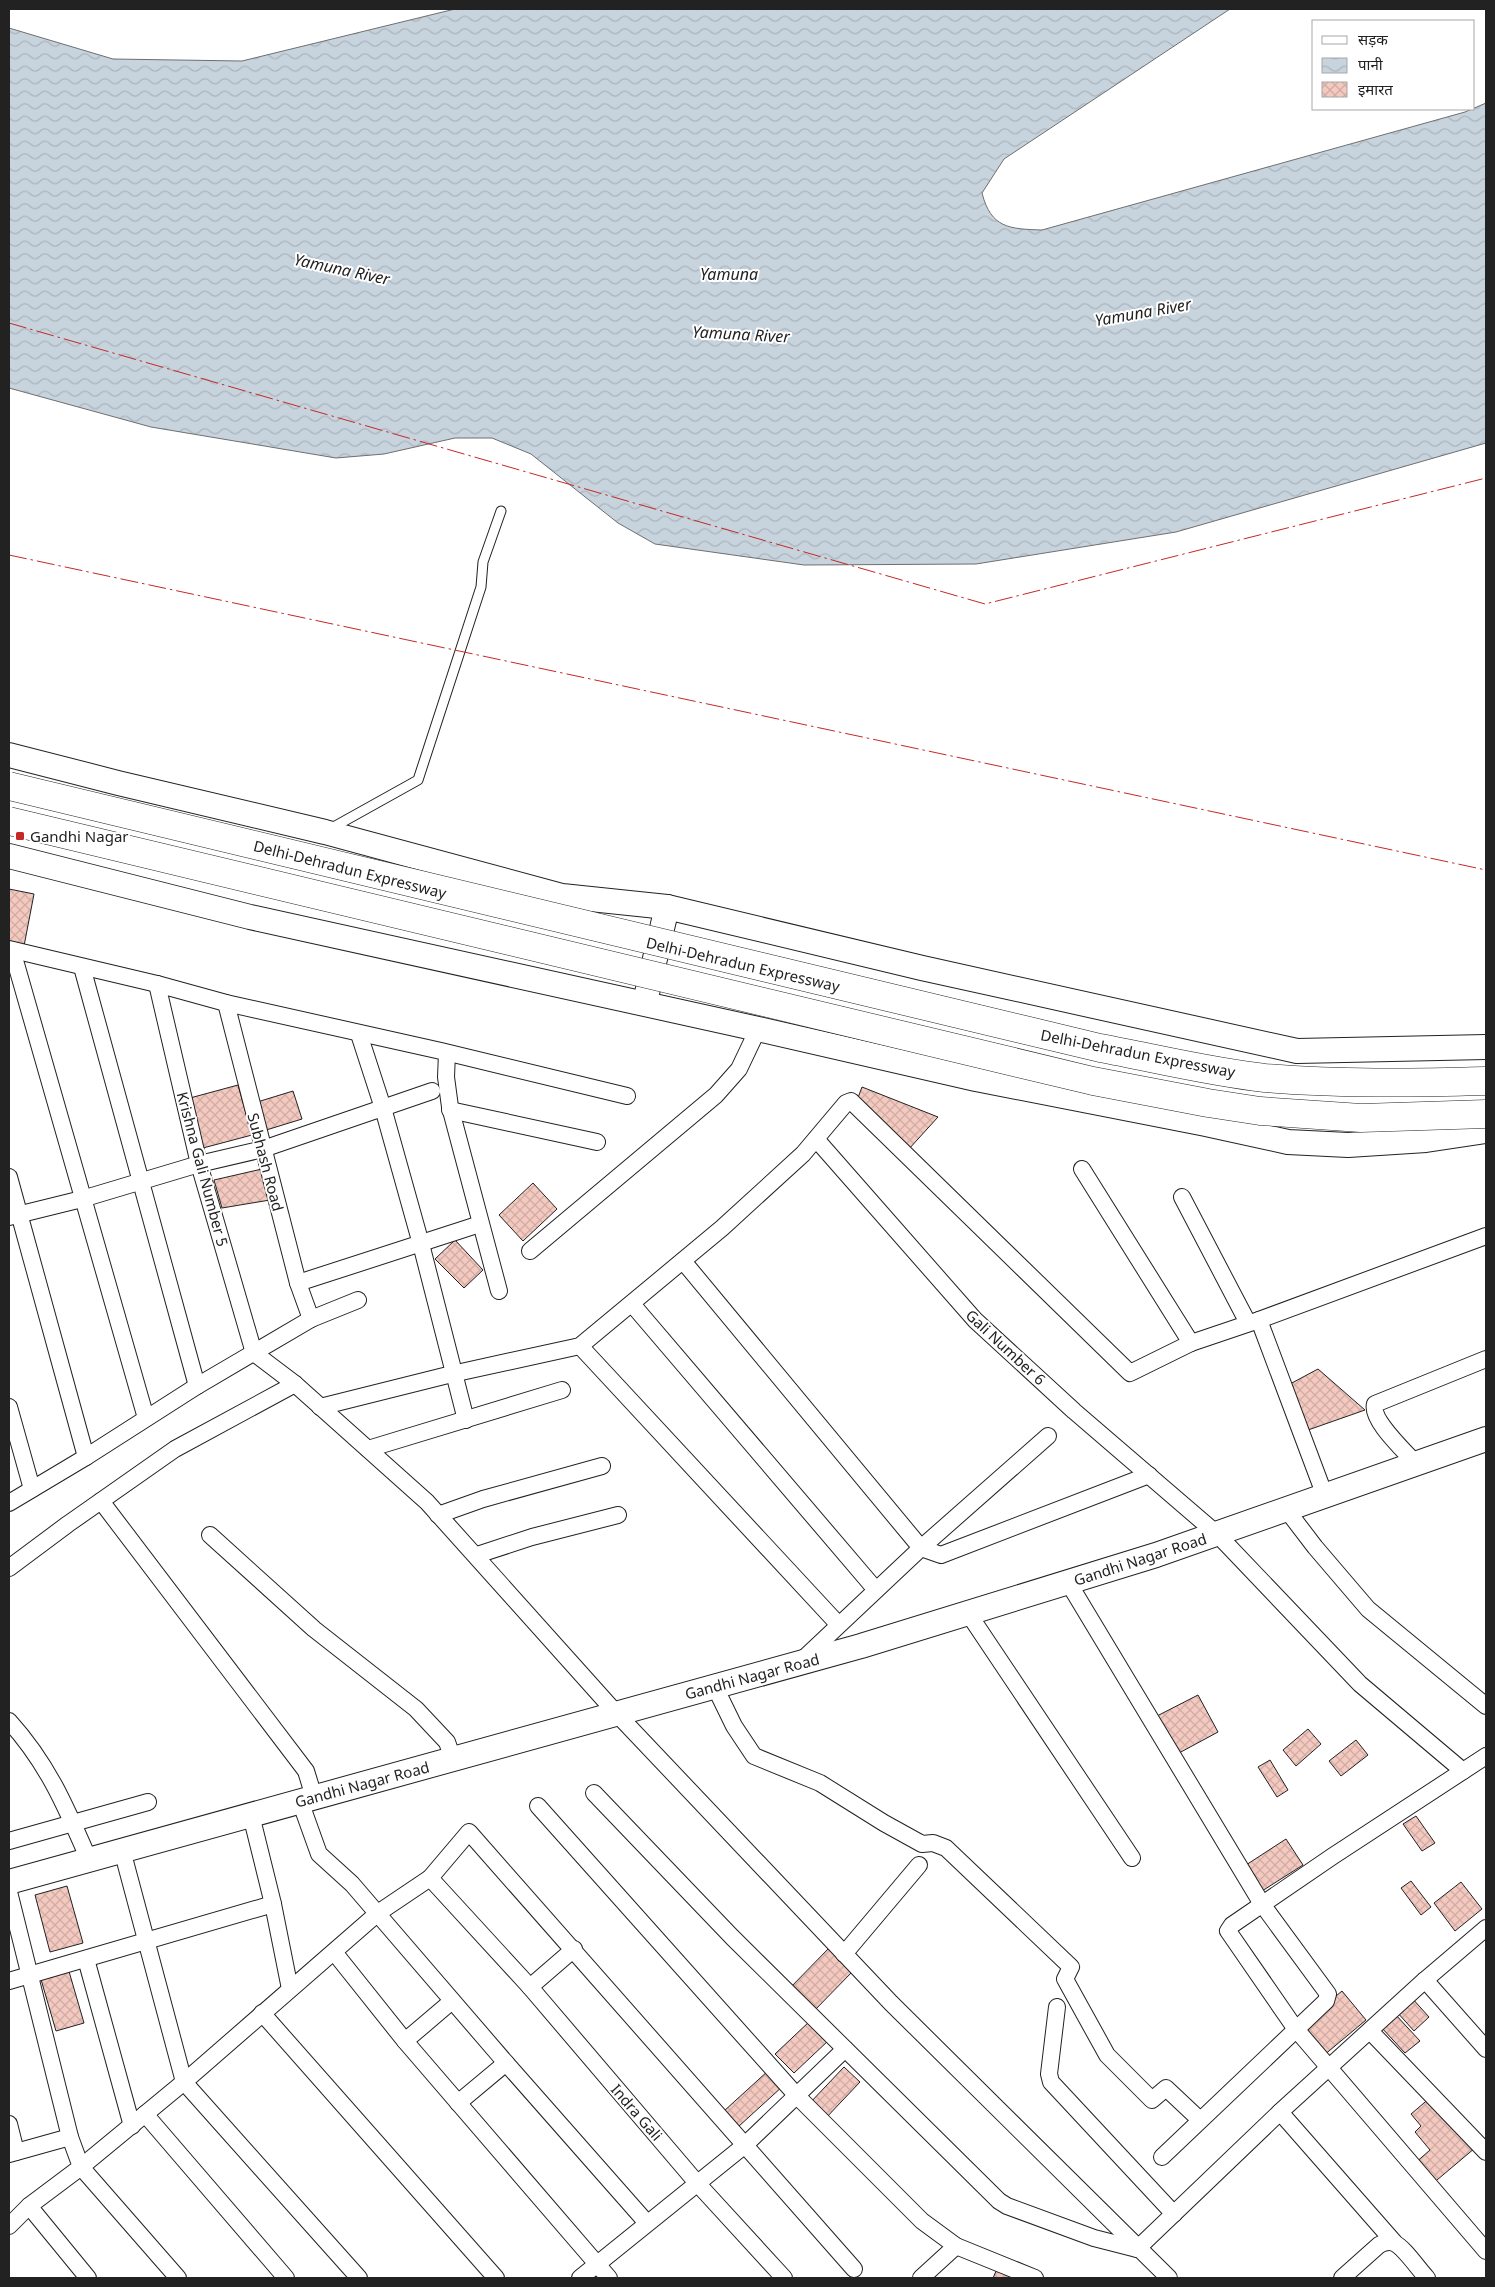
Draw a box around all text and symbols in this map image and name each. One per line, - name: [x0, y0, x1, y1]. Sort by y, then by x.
- legend: [1312, 20, 1475, 110]
- text: सड़क: [1358, 29, 1388, 49]
- text: पानी: [1358, 54, 1384, 74]
- text: इमारत: [1358, 79, 1393, 99]
- water label: Yamuna River: [292, 248, 392, 290]
- water label: Yamuna: [700, 263, 758, 285]
- water label: Yamuna River: [1093, 293, 1193, 331]
- water label: Yamuna River: [692, 320, 791, 348]
- place label: Gandhi Nagar: [30, 826, 129, 846]
- marker: Gandhi Nagar: [14, 830, 26, 842]
- street label: Delhi-Dehradun Expressway: [252, 835, 449, 903]
- street label: Delhi-Dehradun Expressway: [644, 932, 842, 996]
- street label: Delhi-Dehradun Expressway: [1039, 1024, 1237, 1082]
- street label: Krishna Gali Number 5: [173, 1089, 233, 1249]
- street label: Subhash Road: [243, 1111, 289, 1213]
- street label: Gali Number 6: [962, 1305, 1050, 1389]
- street label: Gandhi Nagar Road: [1071, 1528, 1209, 1590]
- street label: Gandhi Nagar Road: [683, 1648, 821, 1704]
- street label: Gandhi Nagar Road: [293, 1756, 431, 1812]
- street label: Indra Gali: [607, 2079, 667, 2145]

